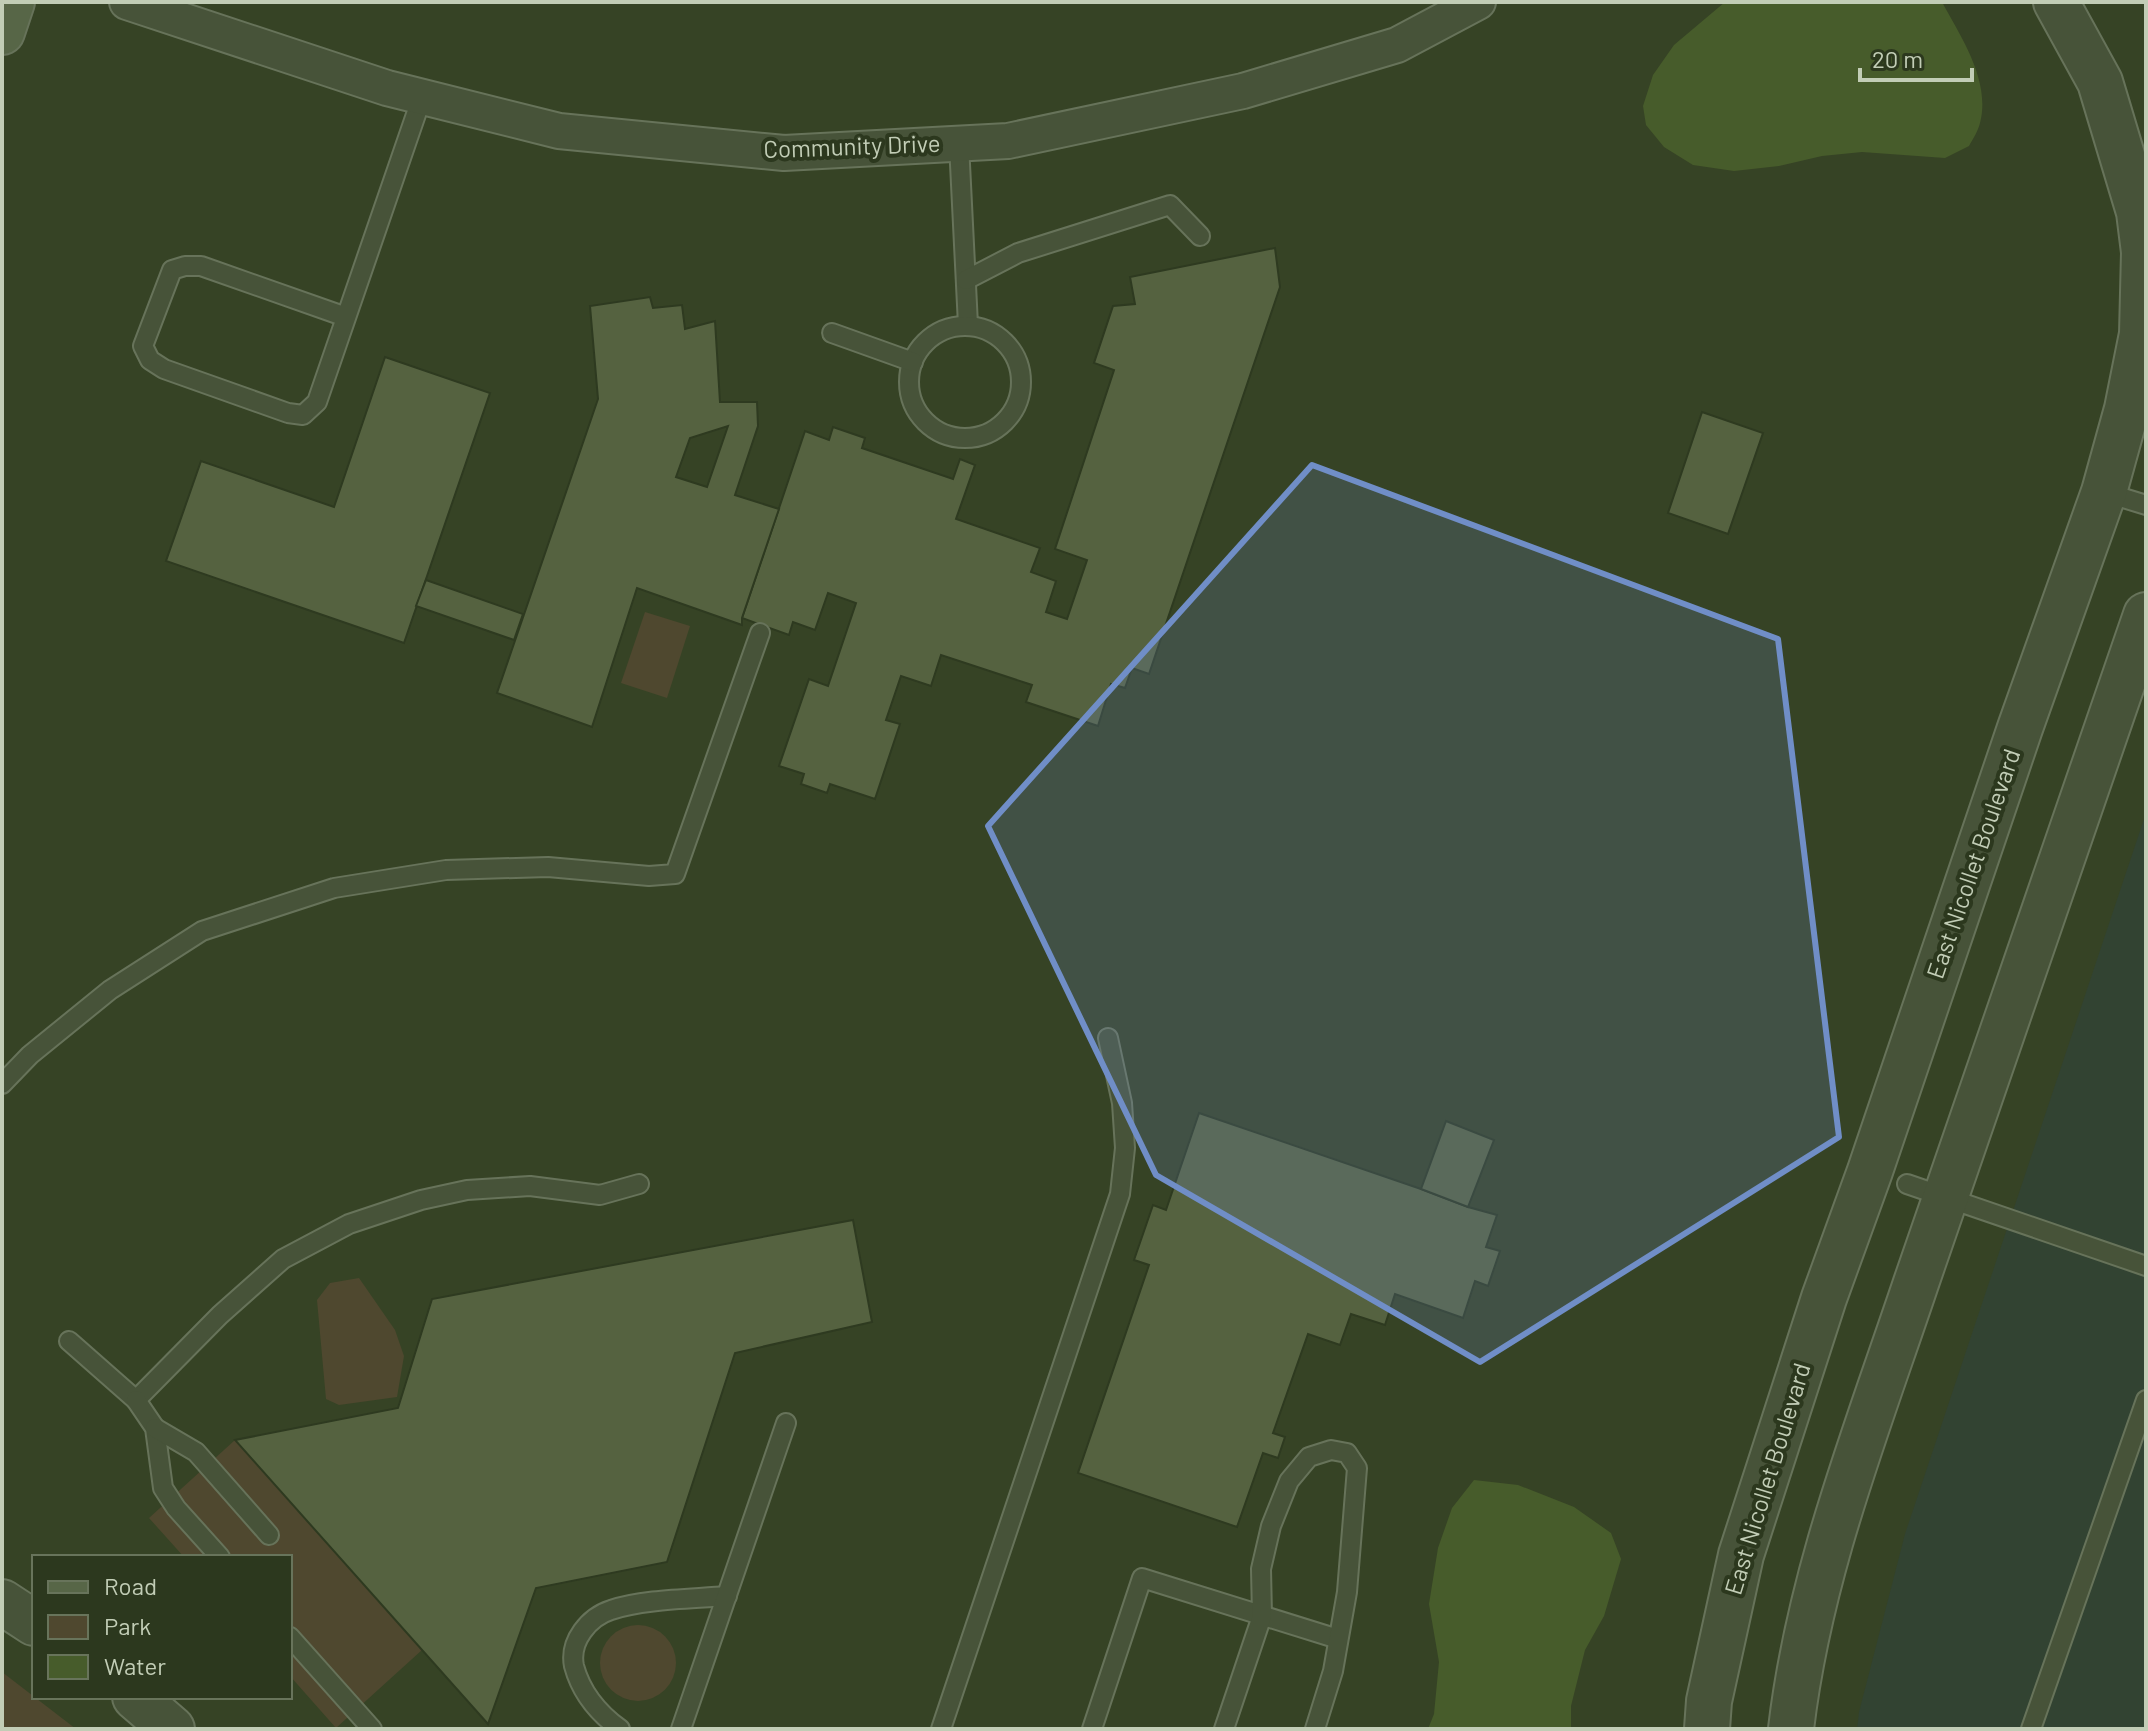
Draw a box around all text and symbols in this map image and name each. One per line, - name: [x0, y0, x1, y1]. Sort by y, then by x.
- scale bar: [1860, 32, 1972, 82]
- text: 20 m: [1872, 44, 1923, 73]
- street label: Community Drive: [763, 128, 941, 163]
- street label: East Nicollet Boulevard: [1920, 745, 2026, 982]
- street label: East Nicollet Boulevard: [1717, 1359, 1816, 1598]
- legend: [32, 1555, 292, 1699]
- text: Road: [104, 1571, 157, 1600]
- text: Park: [104, 1611, 151, 1640]
- text: Water: [104, 1651, 166, 1680]

